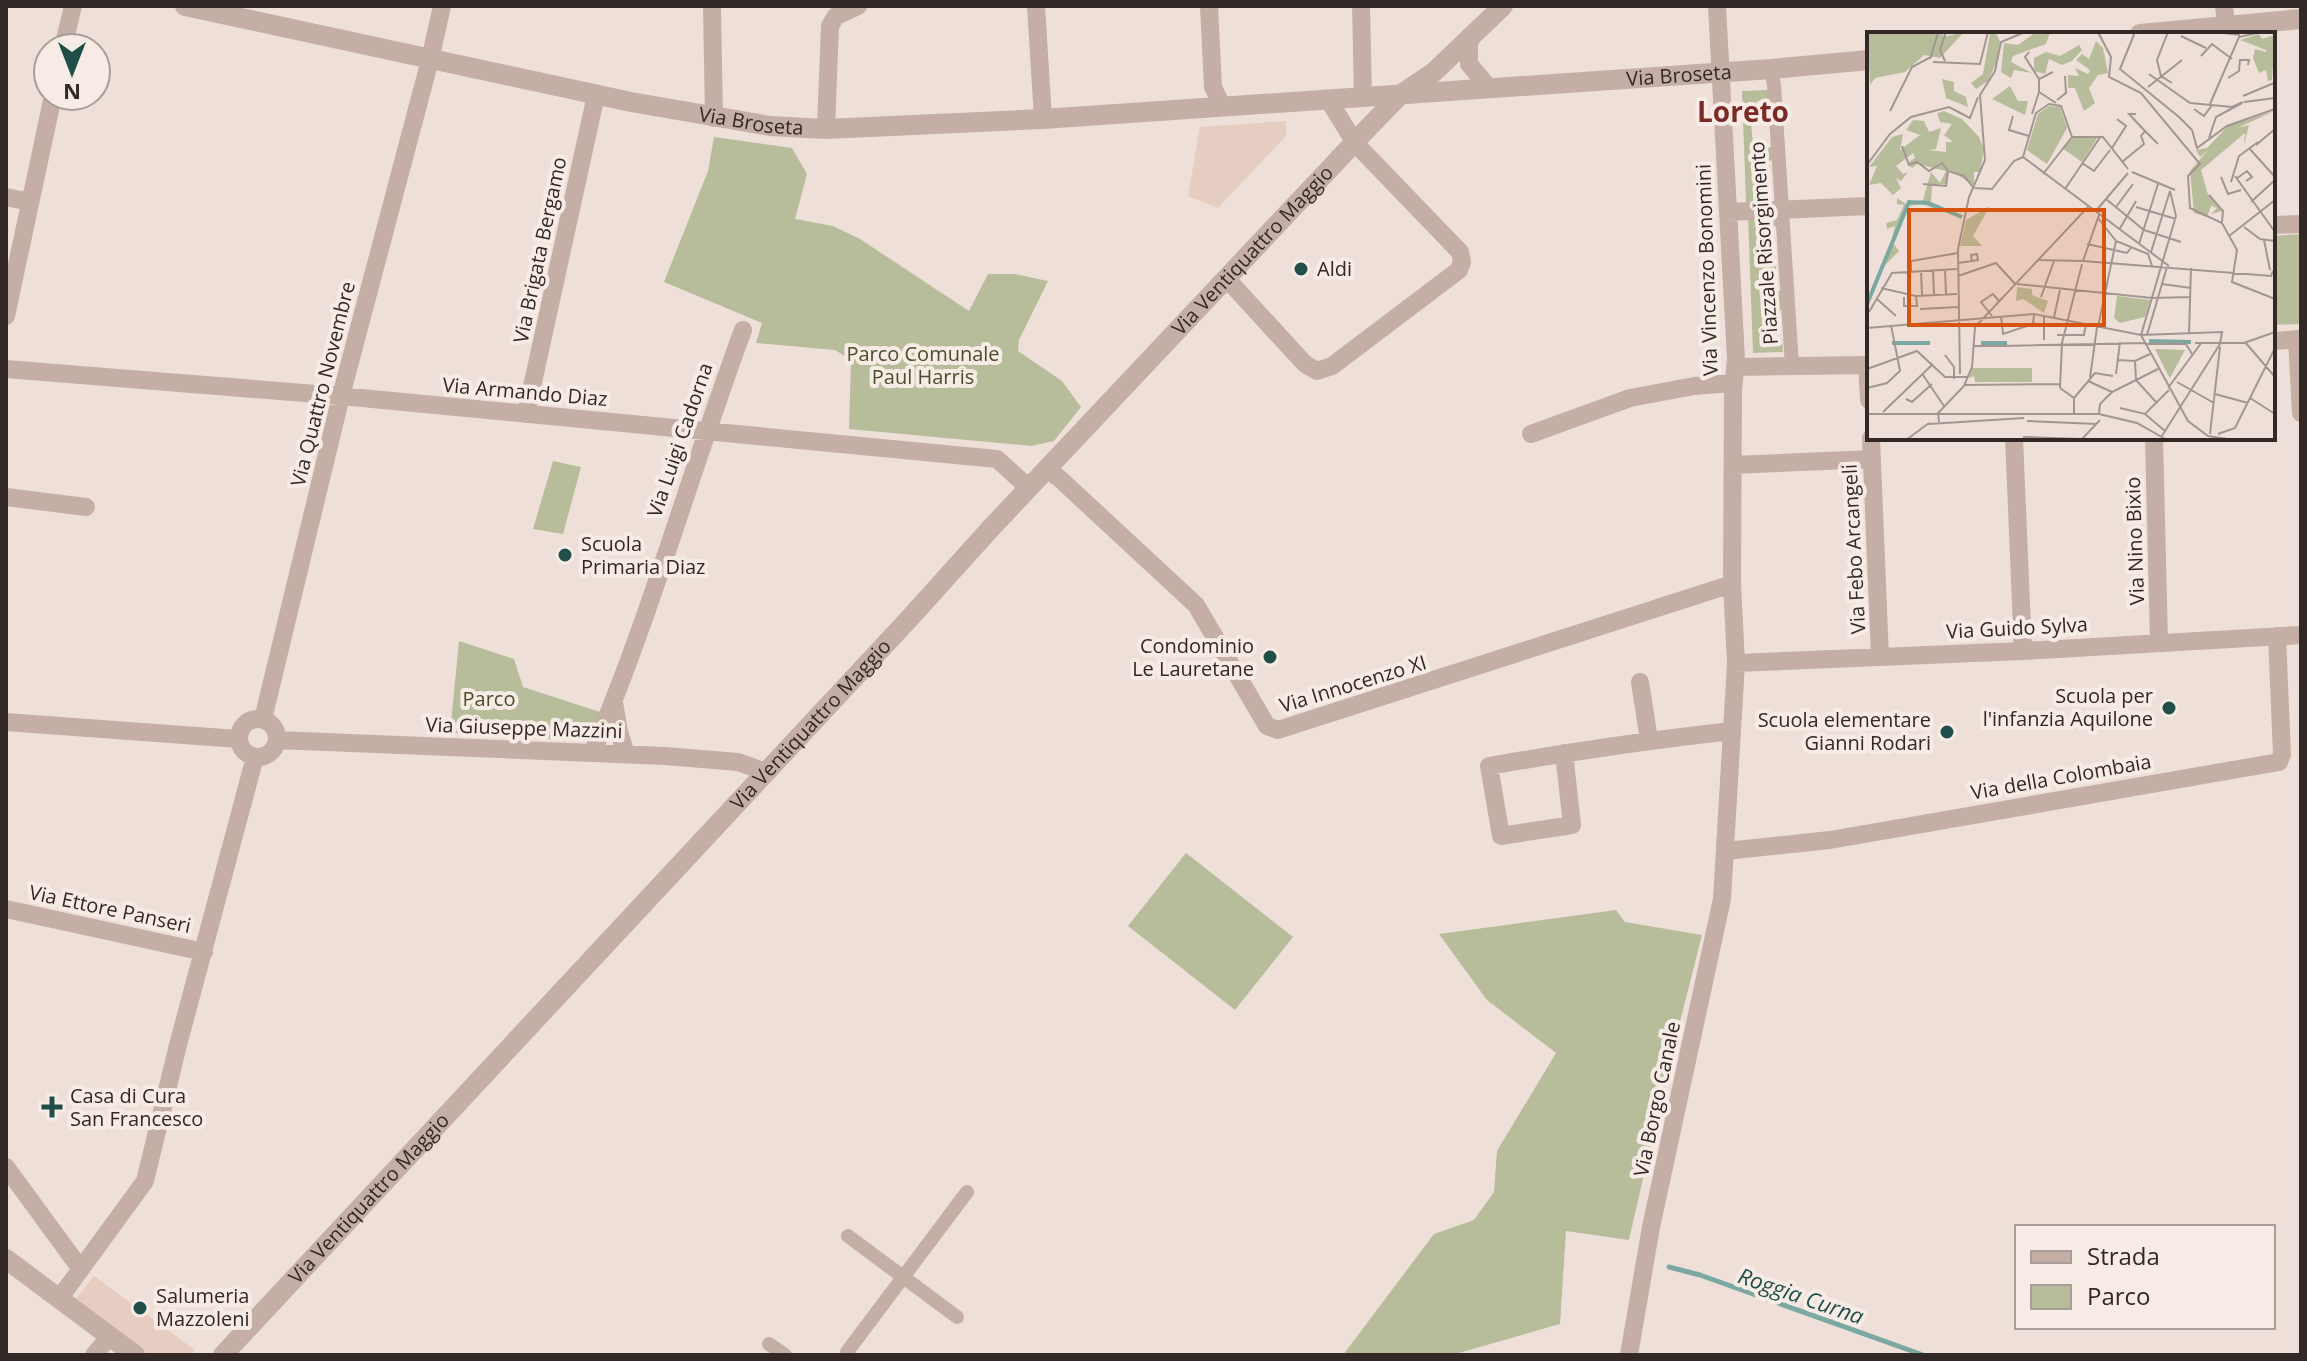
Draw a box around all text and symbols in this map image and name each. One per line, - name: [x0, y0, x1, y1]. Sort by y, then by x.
- north arrow: [32, 32, 112, 112]
- inset map: [1867, 32, 2275, 440]
- street label: Via Broseta: [1625, 58, 1732, 92]
- text: N: [63, 78, 81, 108]
- district label: Loreto: [1697, 92, 1789, 130]
- street label: Via Broseta: [697, 100, 804, 141]
- street label: Piazzale Risorgimento: [1743, 140, 1784, 346]
- street label: Via Brigata Bergamo: [507, 154, 572, 345]
- street label: Via Ventiquattro Maggio: [1166, 159, 1339, 341]
- street label: Via Vincenzo Bonomini: [1689, 163, 1724, 377]
- place label: Aldi: [1317, 255, 1352, 282]
- marker: Aldi: [1292, 260, 1310, 278]
- street label: Via Quattro Novembre: [284, 279, 361, 489]
- park label: Parco Comunale Paul Harris: [846, 340, 1000, 390]
- street label: Via Luigi Cadorna: [640, 359, 719, 521]
- street label: Via Armando Diaz: [441, 371, 609, 412]
- street label: Via Febo Arcangeli: [1836, 463, 1871, 635]
- street label: Via Nino Bixio: [2119, 476, 2150, 606]
- place label: Scuola Primaria Diaz: [581, 530, 705, 580]
- marker: Scuola Primaria Diaz: [556, 546, 574, 564]
- street label: Via Guido Sylva: [1945, 610, 2088, 645]
- place label: Condominio Le Lauretane: [1132, 632, 1254, 682]
- street label: Via Ventiquattro Maggio: [724, 633, 897, 815]
- marker: Condominio Le Lauretane: [1261, 648, 1279, 666]
- street label: Via Innocenzo XI: [1276, 648, 1430, 719]
- place label: Scuola per l'infanzia Aquilone: [1983, 682, 2153, 732]
- park label: Parco: [463, 685, 515, 712]
- marker: Scuola per l'infanzia Aquilone: [2160, 699, 2178, 717]
- place label: Scuola elementare Gianni Rodari: [1758, 706, 1931, 756]
- street label: Via Giuseppe Mazzini: [425, 711, 623, 744]
- marker: Scuola elementare Gianni Rodari: [1938, 723, 1956, 741]
- street label: Via della Colombaia: [1969, 747, 2153, 806]
- street label: Via Ettore Panseri: [27, 878, 193, 939]
- street label: Via Borgo Canale: [1627, 1019, 1686, 1179]
- place label: Casa di Cura San Francesco: [70, 1082, 203, 1132]
- marker: Casa di Cura San Francesco: [41, 1096, 63, 1118]
- street label: Via Ventiquattro Maggio: [282, 1107, 455, 1289]
- legend: [2015, 1225, 2275, 1329]
- text: Strada: [2087, 1239, 2160, 1272]
- water label: Roggia Curna: [1735, 1260, 1868, 1331]
- text: Parco: [2087, 1279, 2151, 1312]
- place label: Salumeria Mazzoleni: [156, 1282, 249, 1332]
- marker: Salumeria Mazzoleni: [131, 1299, 149, 1317]

